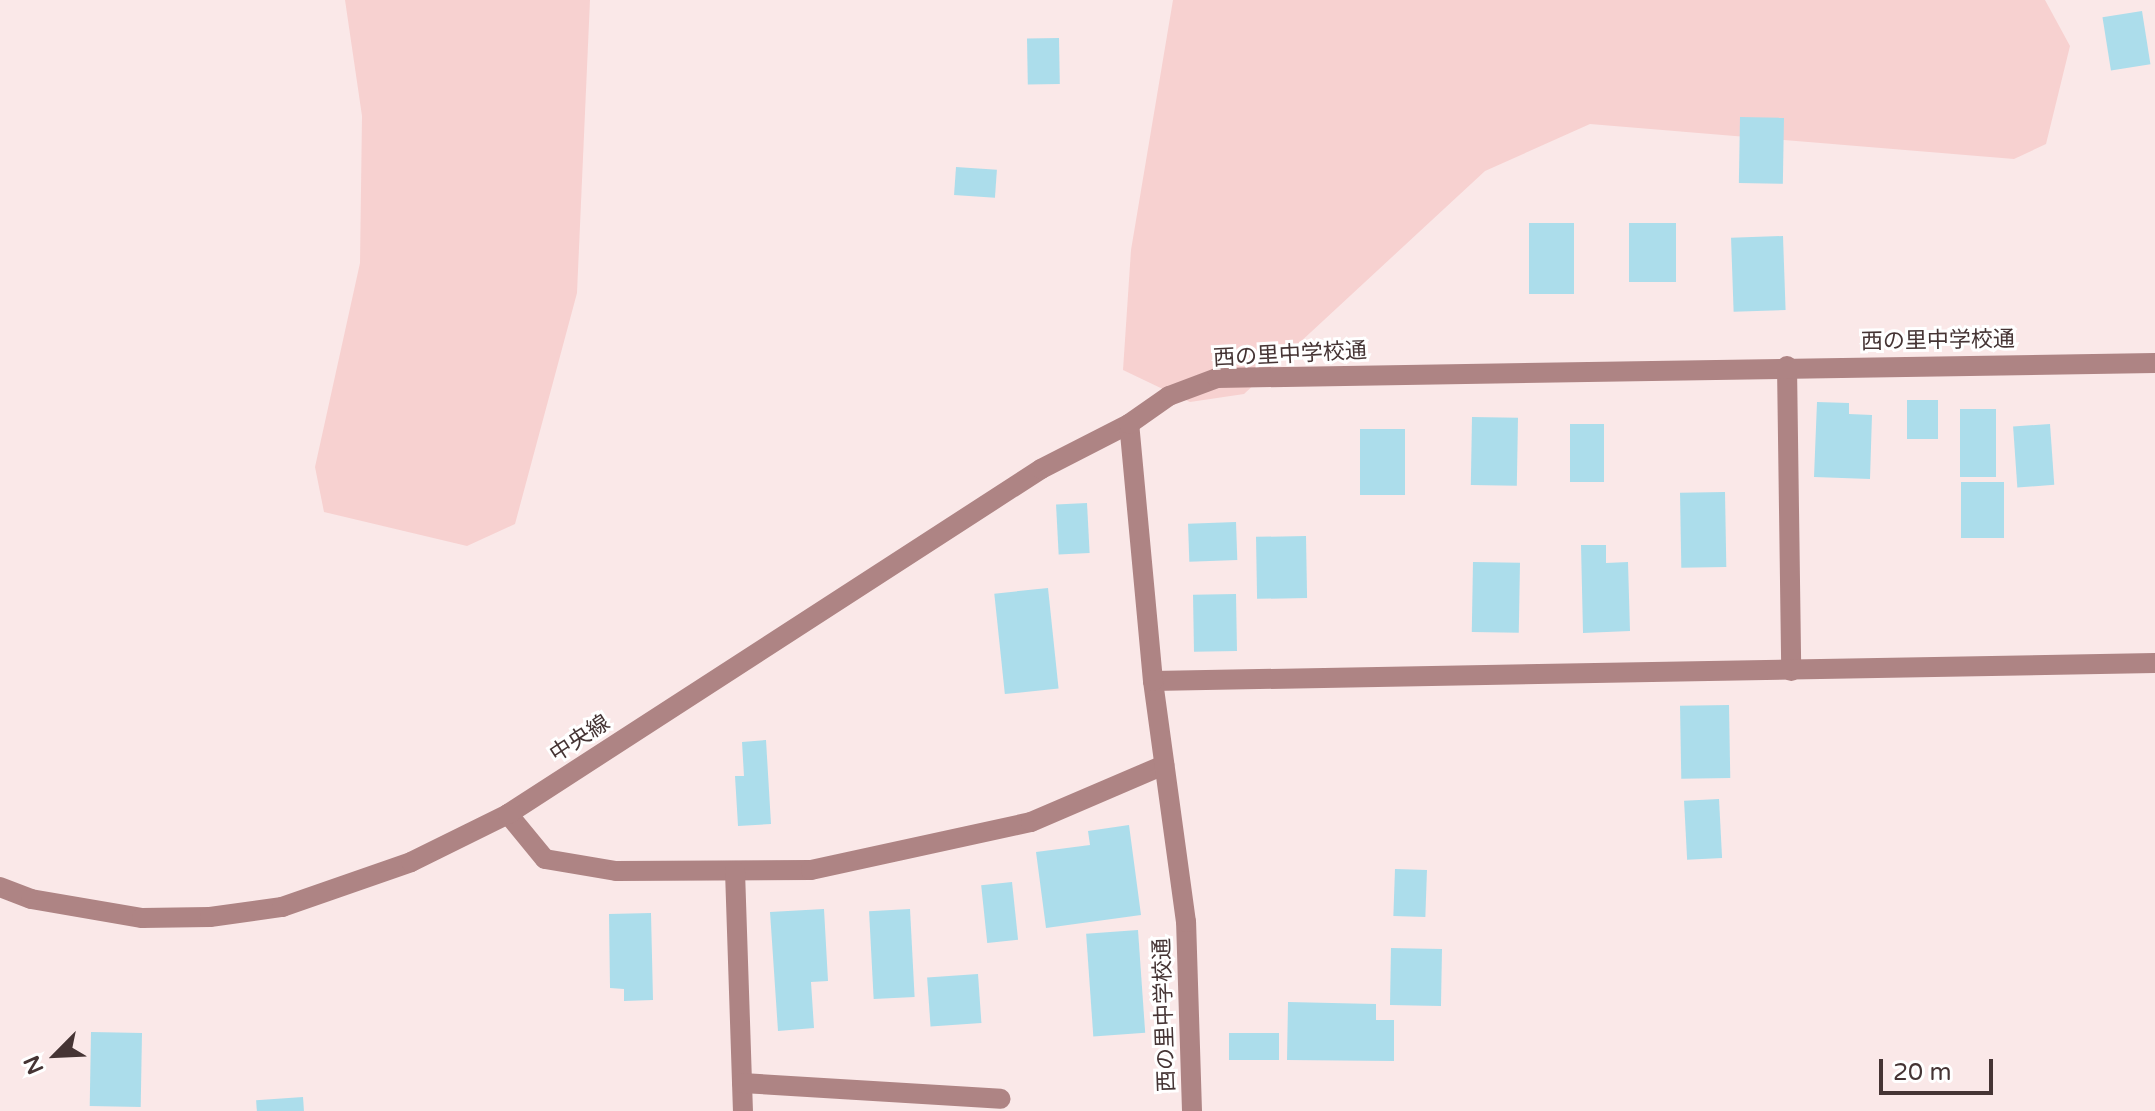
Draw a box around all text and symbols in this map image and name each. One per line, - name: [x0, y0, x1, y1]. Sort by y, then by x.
- street label: 西の里中学校通: [1861, 326, 2015, 356]
- street label: 西の里中学校通: [1212, 338, 1368, 372]
- street label: 中央線: [545, 710, 615, 768]
- street label: 西の里中学校通: [1149, 938, 1181, 1092]
- north arrow: [16, 1015, 96, 1095]
- scale bar: [1883, 1043, 1997, 1093]
- text: N: [19, 1051, 50, 1078]
- text: 20 m: [1893, 1058, 1951, 1087]

